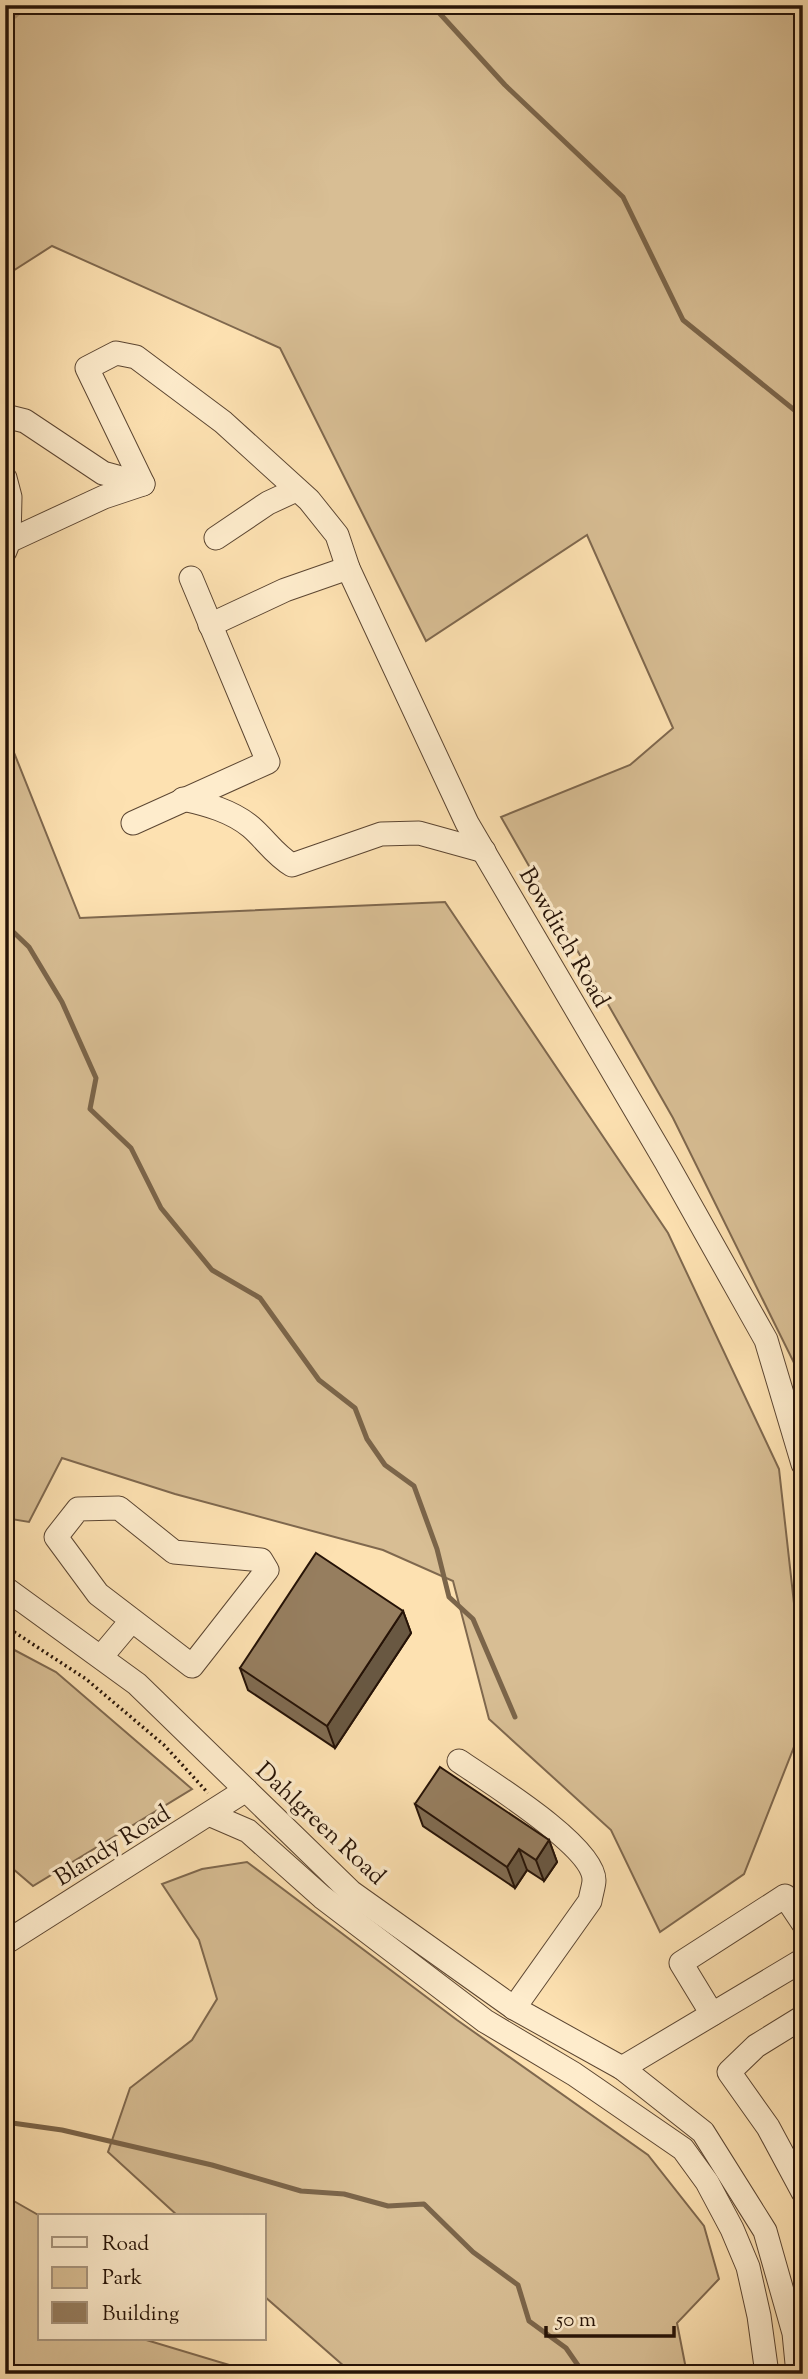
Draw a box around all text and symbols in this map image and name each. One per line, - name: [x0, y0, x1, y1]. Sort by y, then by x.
- street label: Bowditch Road: [509, 861, 617, 1015]
- street label: Dahlgreen Road: [247, 1755, 393, 1894]
- street label: Blandy Road: [48, 1797, 178, 1896]
- legend: [38, 2214, 266, 2340]
- text: Road: [102, 2230, 149, 2260]
- text: Park: [102, 2264, 143, 2294]
- scale bar: [546, 2295, 673, 2339]
- text: Building: [102, 2300, 179, 2330]
- text: 50 m: [555, 2306, 596, 2336]

